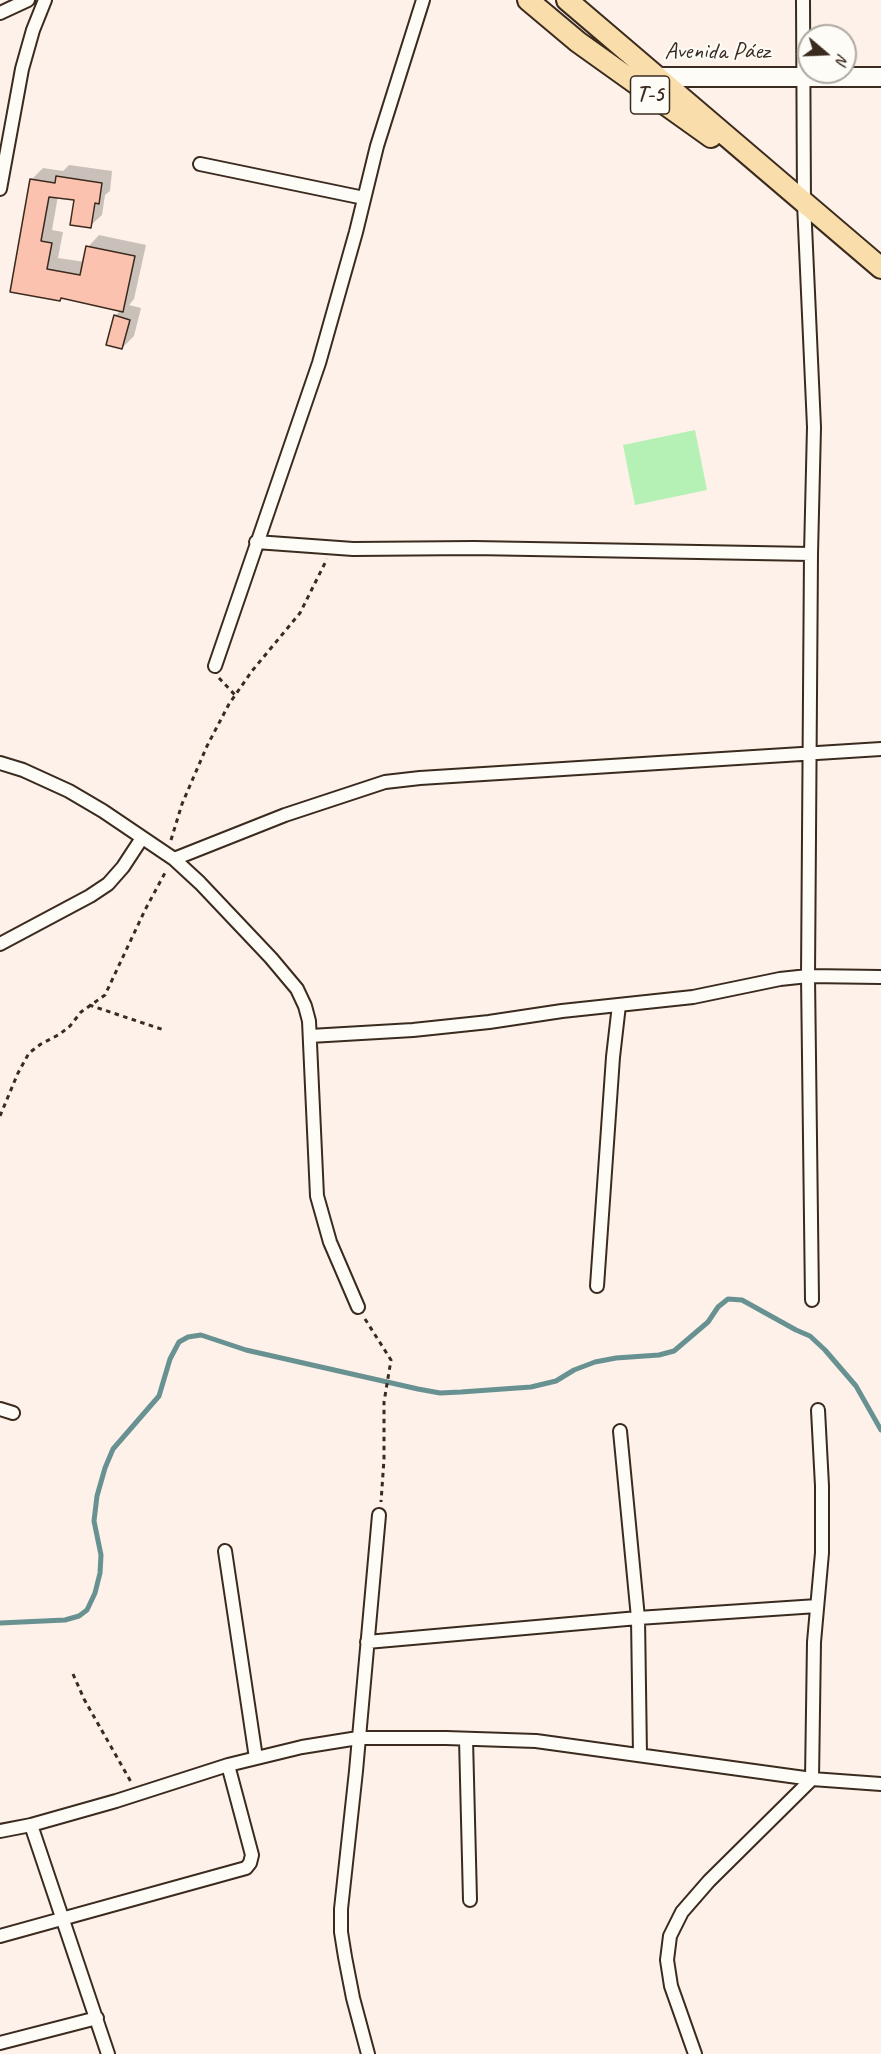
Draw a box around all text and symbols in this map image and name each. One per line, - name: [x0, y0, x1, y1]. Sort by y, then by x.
- north arrow: [797, 24, 857, 84]
- street label: Avenida Páez: [664, 38, 770, 66]
- text: N: [831, 51, 853, 67]
- road number: T-5: [630, 76, 670, 114]

